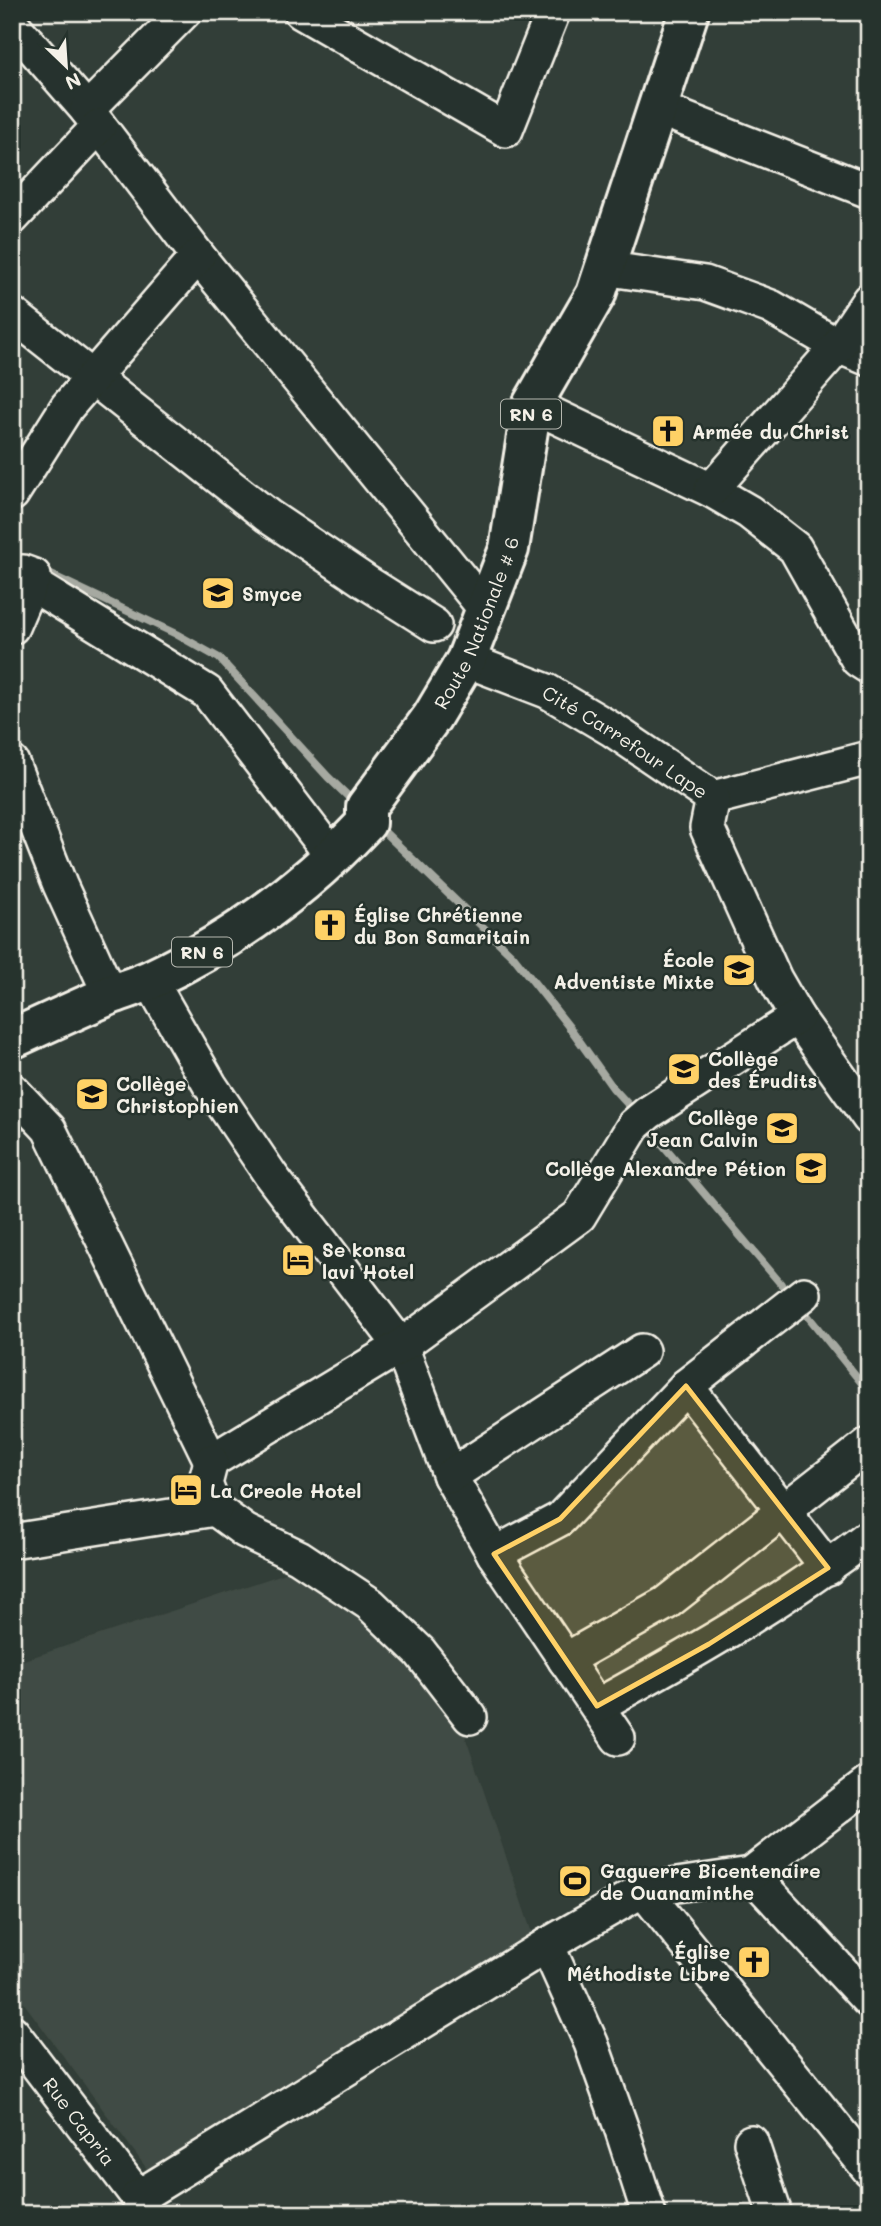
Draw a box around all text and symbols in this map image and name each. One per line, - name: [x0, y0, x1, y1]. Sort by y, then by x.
- north arrow: [32, 32, 102, 102]
- text: N: [62, 67, 85, 96]
- road number: RN 6: [501, 400, 561, 428]
- church icon: Armée du Christ: [649, 412, 687, 450]
- place label: Armée du Christ: [692, 419, 849, 444]
- street label: Route Nationale # 6: [427, 535, 523, 713]
- school or university icon: Smyce: [199, 574, 237, 612]
- place label: Smyce: [242, 581, 302, 606]
- street label: Cité Carrefour Lape: [538, 679, 713, 804]
- place label: Église Chrétienne du Bon Samaritain: [354, 902, 530, 949]
- church icon: Église Chrétienne du Bon Samaritain: [311, 906, 349, 944]
- road number: RN 6: [172, 937, 232, 967]
- place label: École Adventiste Mixte: [554, 947, 714, 994]
- school or university icon: École Adventiste Mixte: [720, 951, 758, 989]
- place label: Collège des Érudits: [708, 1046, 817, 1093]
- school or university icon: Collège des Érudits: [665, 1050, 703, 1088]
- place label: Collège Christophien: [116, 1071, 239, 1118]
- school or university icon: Collège Christophien: [73, 1075, 111, 1113]
- place label: Collège Jean Calvin: [646, 1105, 758, 1152]
- school or university icon: Collège Jean Calvin: [763, 1109, 801, 1147]
- school or university icon: Collège Alexandre Pétion: [792, 1149, 830, 1187]
- place label: Collège Alexandre Pétion: [545, 1156, 786, 1181]
- place label: Se konsa lavi Hotel: [322, 1237, 414, 1284]
- hotel icon: Se konsa lavi Hotel: [279, 1241, 317, 1279]
- hotel icon: La Creole Hotel: [167, 1471, 205, 1509]
- place label: La Creole Hotel: [210, 1478, 361, 1503]
- place label: Gaguerre Bicentenaire de Ouanaminthe: [600, 1858, 821, 1905]
- sports icon: Gaguerre Bicentenaire de Ouanaminthe: [556, 1862, 594, 1900]
- place label: Église Méthodiste Libre: [567, 1939, 730, 1986]
- church icon: Église Méthodiste Libre: [735, 1943, 773, 1981]
- street label: Rue Capria: [38, 2072, 122, 2170]

